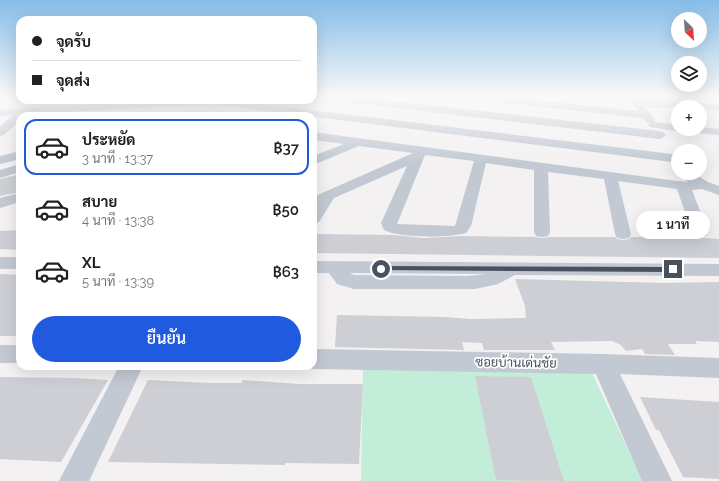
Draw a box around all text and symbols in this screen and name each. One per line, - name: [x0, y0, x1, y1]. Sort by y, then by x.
- north arrow: [671, 12, 707, 48]
- map controls: [671, 12, 707, 180]
- text: จุดรับ: [56, 33, 91, 51]
- button: layers: [671, 56, 707, 92]
- text: จุดส่ง: [56, 72, 90, 90]
- button: +: [671, 100, 707, 136]
- icon: car: [34, 129, 70, 165]
- text: ประหยัด: [82, 131, 135, 149]
- text: ฿37: [274, 139, 299, 157]
- button: −: [671, 144, 707, 180]
- text: 3 นาที · 13:37: [82, 151, 153, 166]
- icon: car: [34, 191, 70, 227]
- text: สบาย: [82, 193, 117, 211]
- text: ฿50: [273, 201, 299, 219]
- callout: 1 นาที: [636, 211, 710, 239]
- text: 4 นาที · 13:38: [82, 213, 154, 228]
- text: 1 นาที: [657, 217, 689, 232]
- icon: car: [34, 253, 70, 289]
- text: XL: [82, 254, 100, 272]
- route start: [372, 260, 390, 278]
- route end: [664, 260, 682, 278]
- text: ฿63: [273, 263, 299, 281]
- text: 5 นาที · 13:39: [82, 274, 154, 289]
- button: ยืนยัน: [32, 316, 301, 362]
- street label: ซอยบ้านเด่นชัย: [475, 352, 557, 371]

